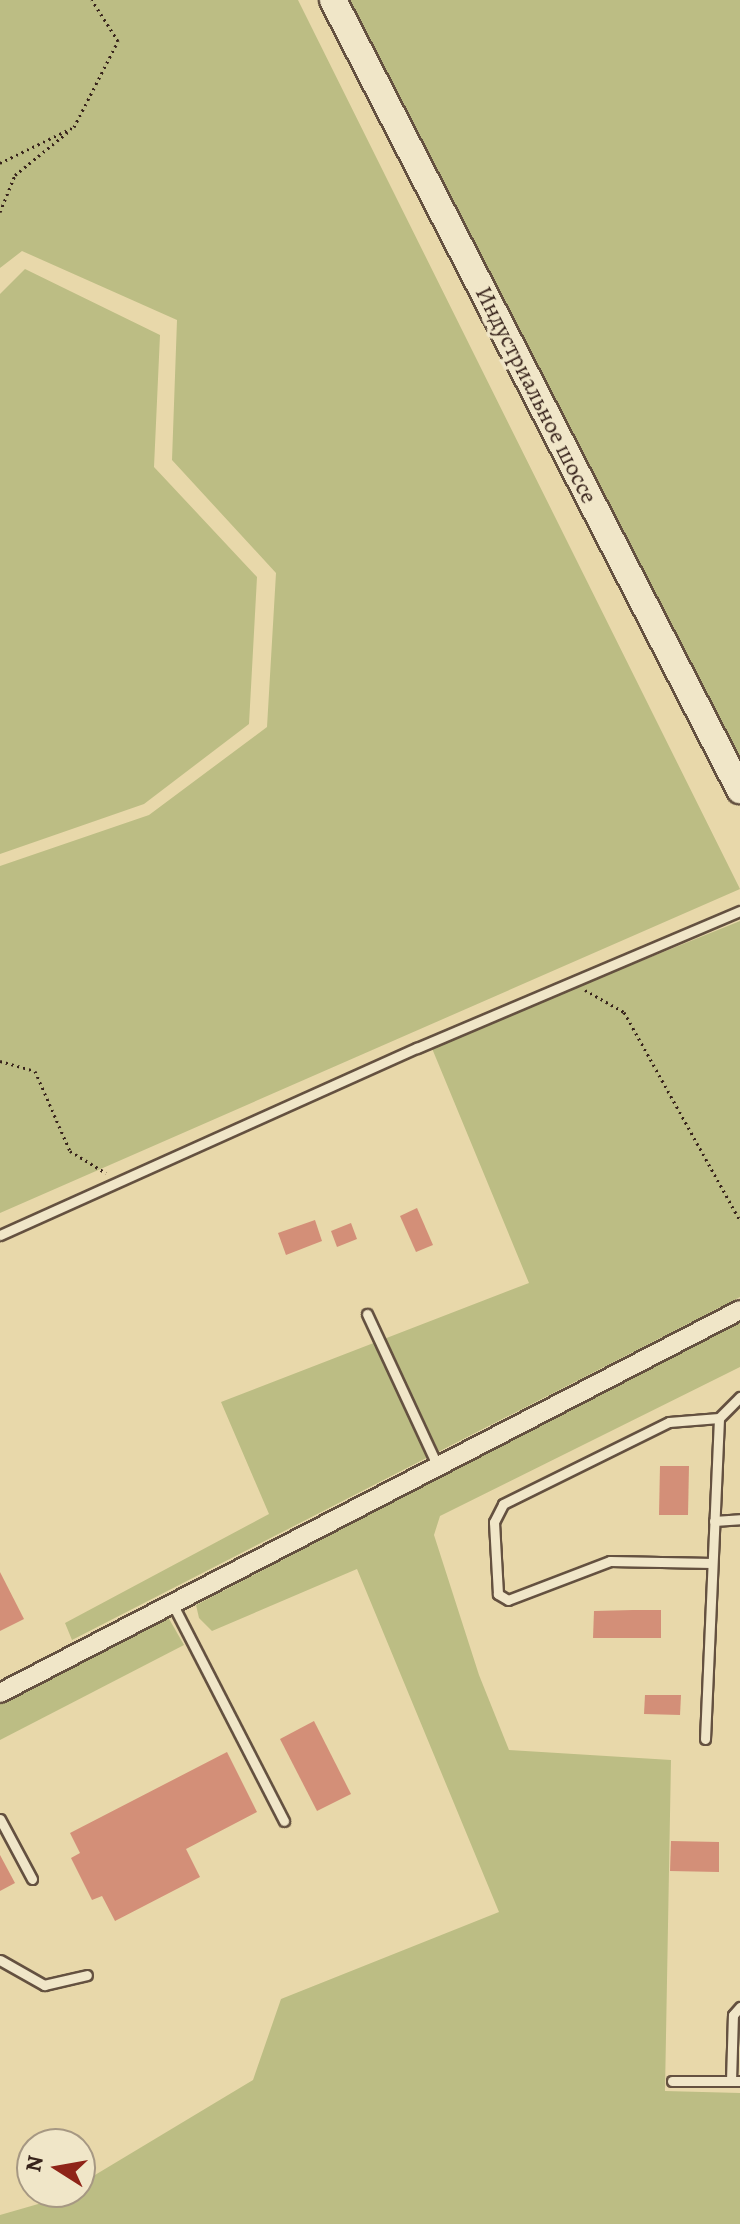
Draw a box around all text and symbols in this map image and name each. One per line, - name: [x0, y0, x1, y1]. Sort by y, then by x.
- street label: Индустриальное шоссе: [469, 282, 603, 508]
- north arrow: [16, 2128, 96, 2208]
- text: N: [18, 2153, 51, 2175]

